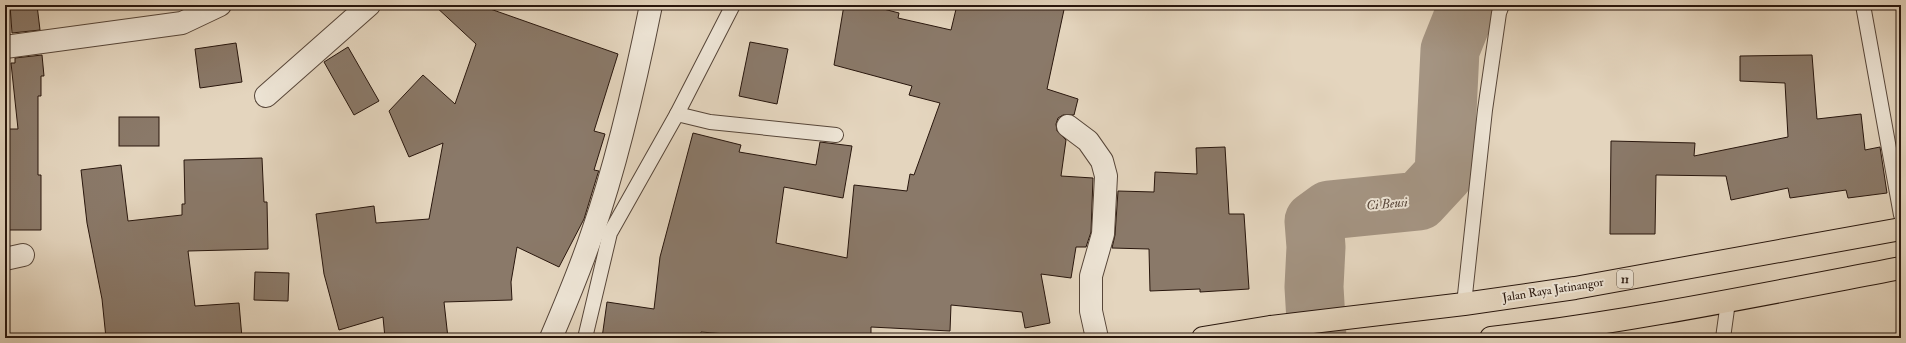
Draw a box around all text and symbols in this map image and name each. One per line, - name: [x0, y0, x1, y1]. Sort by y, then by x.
- water label: Ci Beusi: [1366, 194, 1409, 214]
- road number: 11: [1617, 270, 1633, 288]
- street label: Jalan Raya Jatinangor: [1500, 274, 1605, 306]

